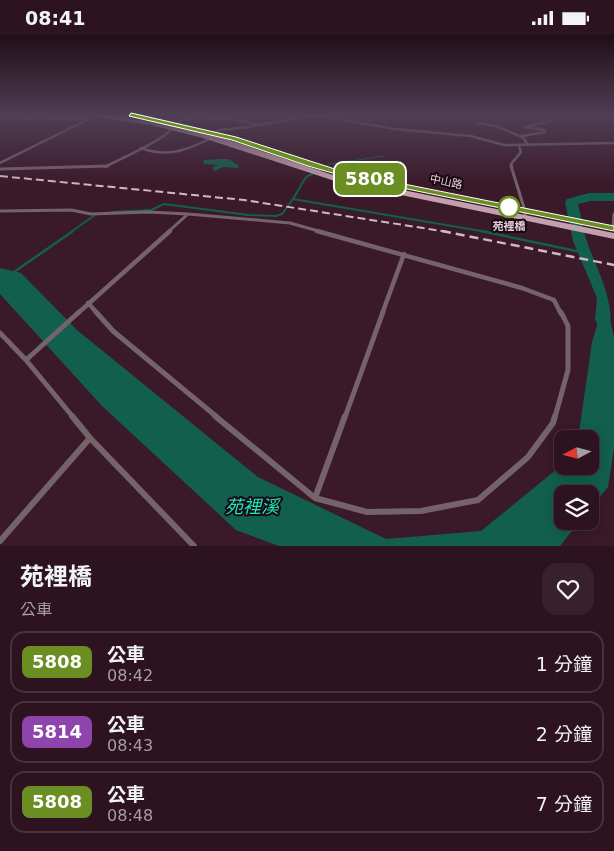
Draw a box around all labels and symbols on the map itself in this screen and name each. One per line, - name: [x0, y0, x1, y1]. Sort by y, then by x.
- line badge: 5808: [335, 163, 405, 195]
- street label: 中山路: [429, 172, 463, 192]
- marker: 苑裡橋: [498, 196, 520, 218]
- place label: 苑裡橋: [493, 220, 526, 233]
- north arrow: [554, 430, 599, 475]
- water label: 苑裡溪: [225, 496, 282, 517]

